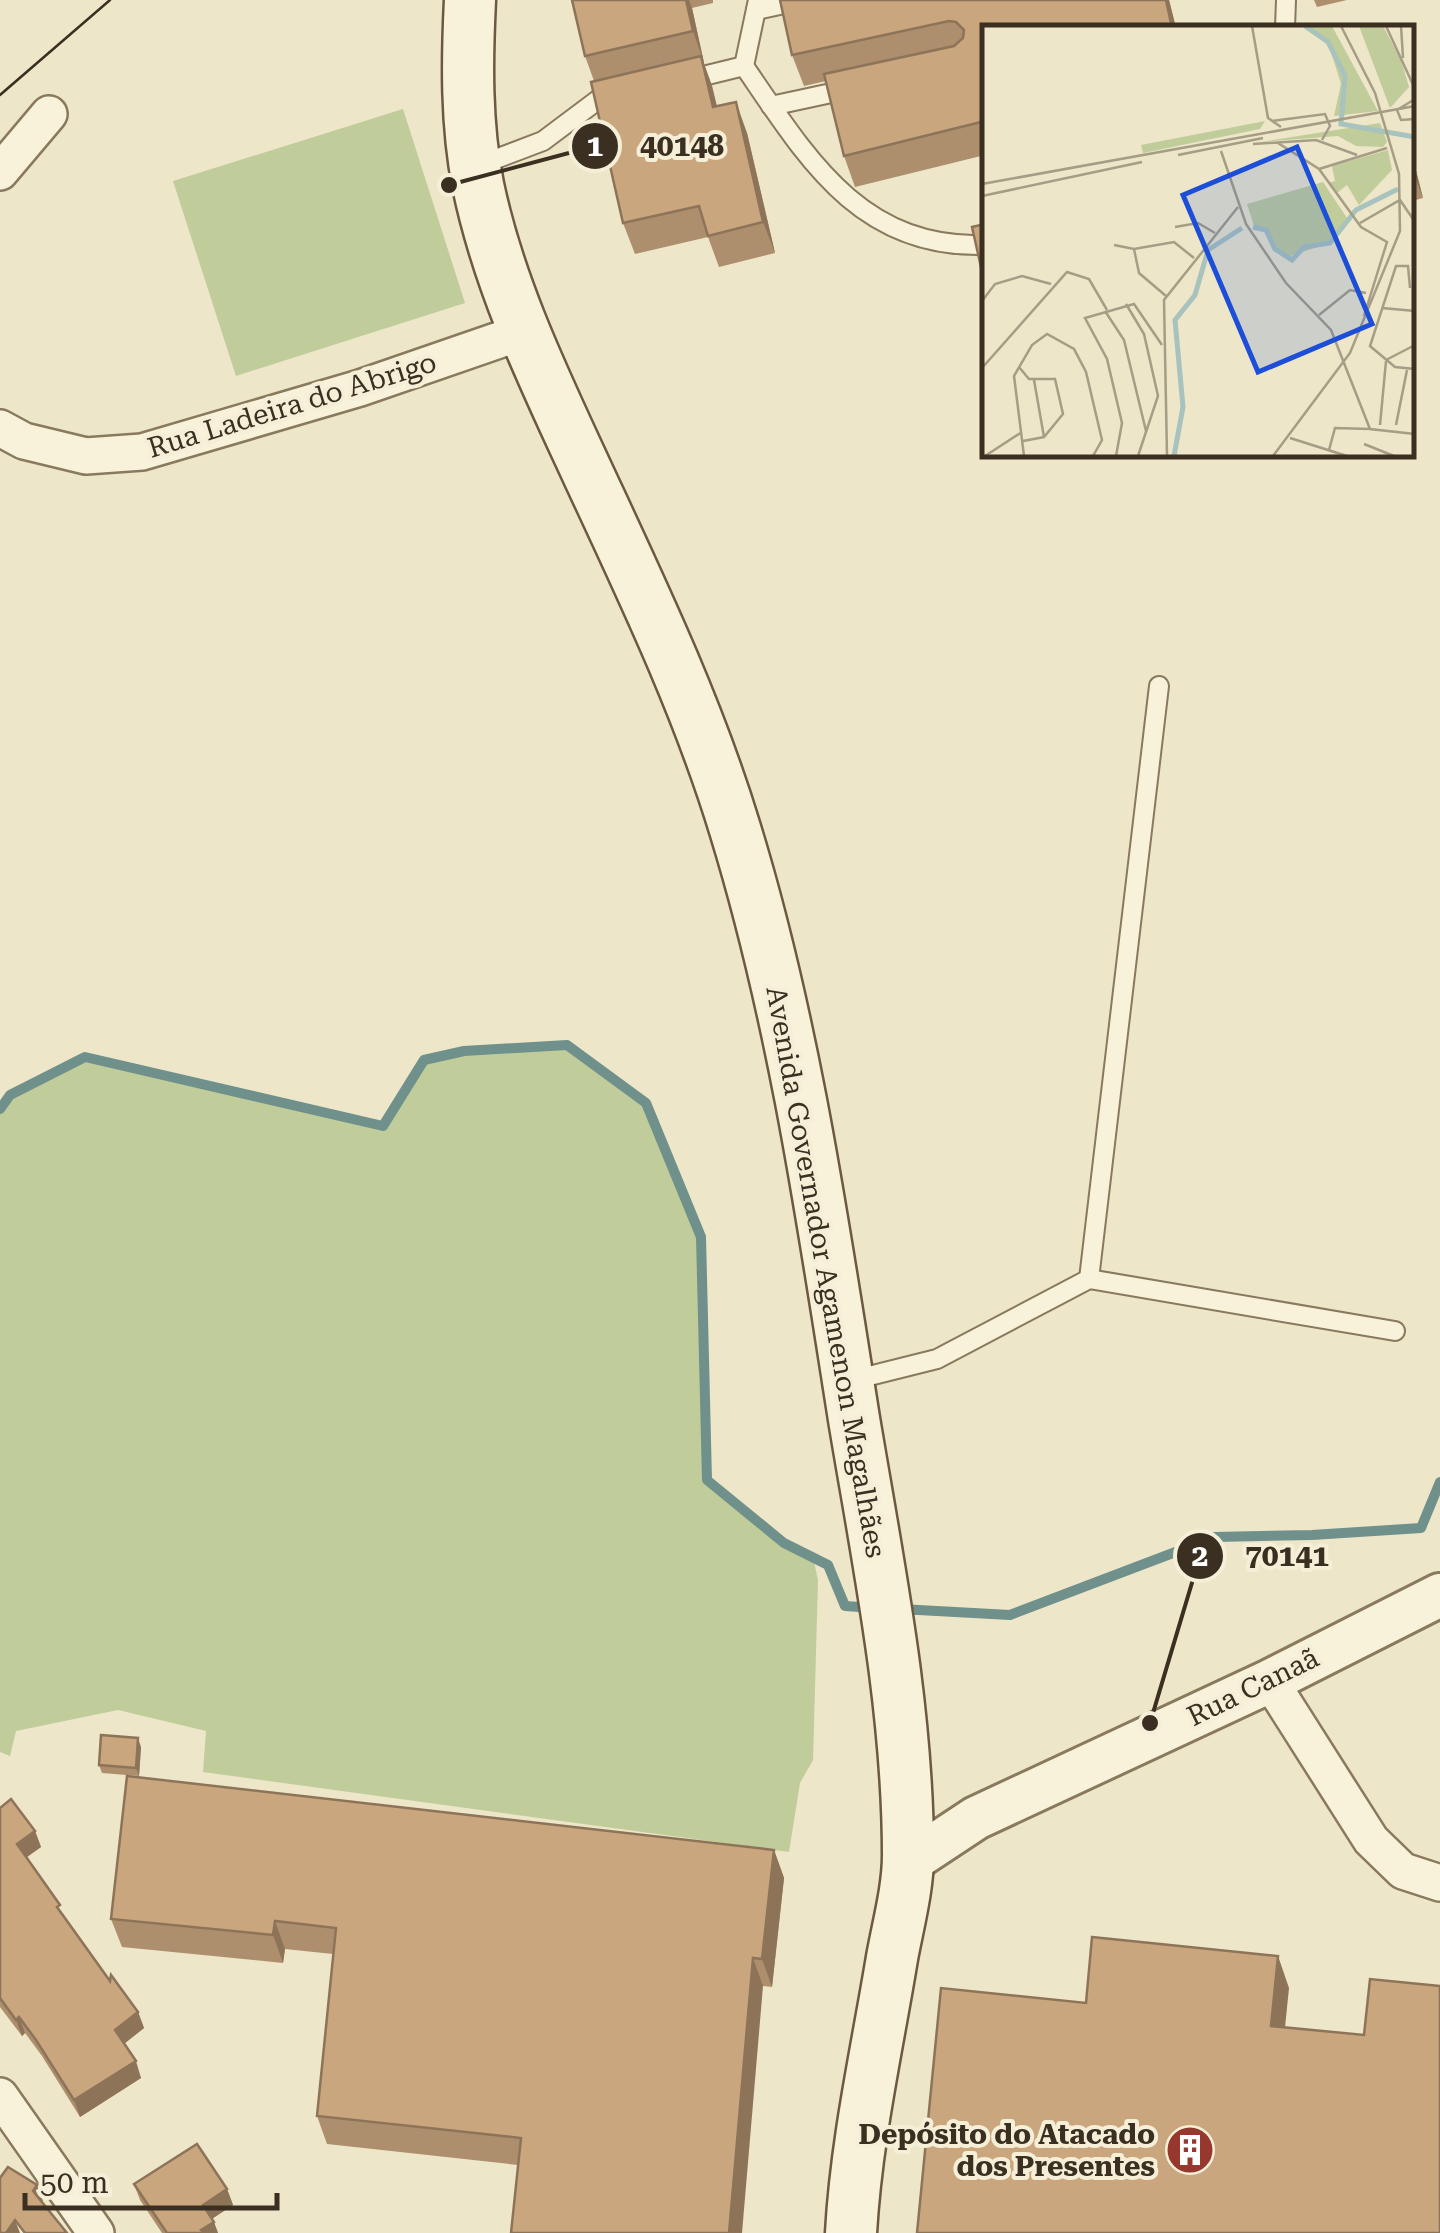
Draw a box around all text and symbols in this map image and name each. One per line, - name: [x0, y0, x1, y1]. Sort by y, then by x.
- inset map: [982, 25, 1415, 458]
- callout: 40148: [570, 116, 744, 176]
- text: 1: [587, 128, 604, 163]
- text: 40148: [640, 128, 724, 163]
- street label: Rua Ladeira do Abrigo: [144, 345, 440, 465]
- street label: Avenida Governador Agamenon Magalhães: [759, 984, 893, 1560]
- callout: 70141: [1175, 1526, 1349, 1586]
- text: 2: [1192, 1538, 1208, 1573]
- text: 70141: [1245, 1538, 1329, 1573]
- street label: Rua Canaã: [1182, 1641, 1324, 1733]
- place label: Depósito do Atacado dos Presentes: [858, 2118, 1155, 2183]
- building icon: Depósito do Atacado dos Presentes: [1164, 2124, 1216, 2176]
- scale bar: [25, 2148, 278, 2210]
- text: 50 m: [40, 2165, 109, 2200]

